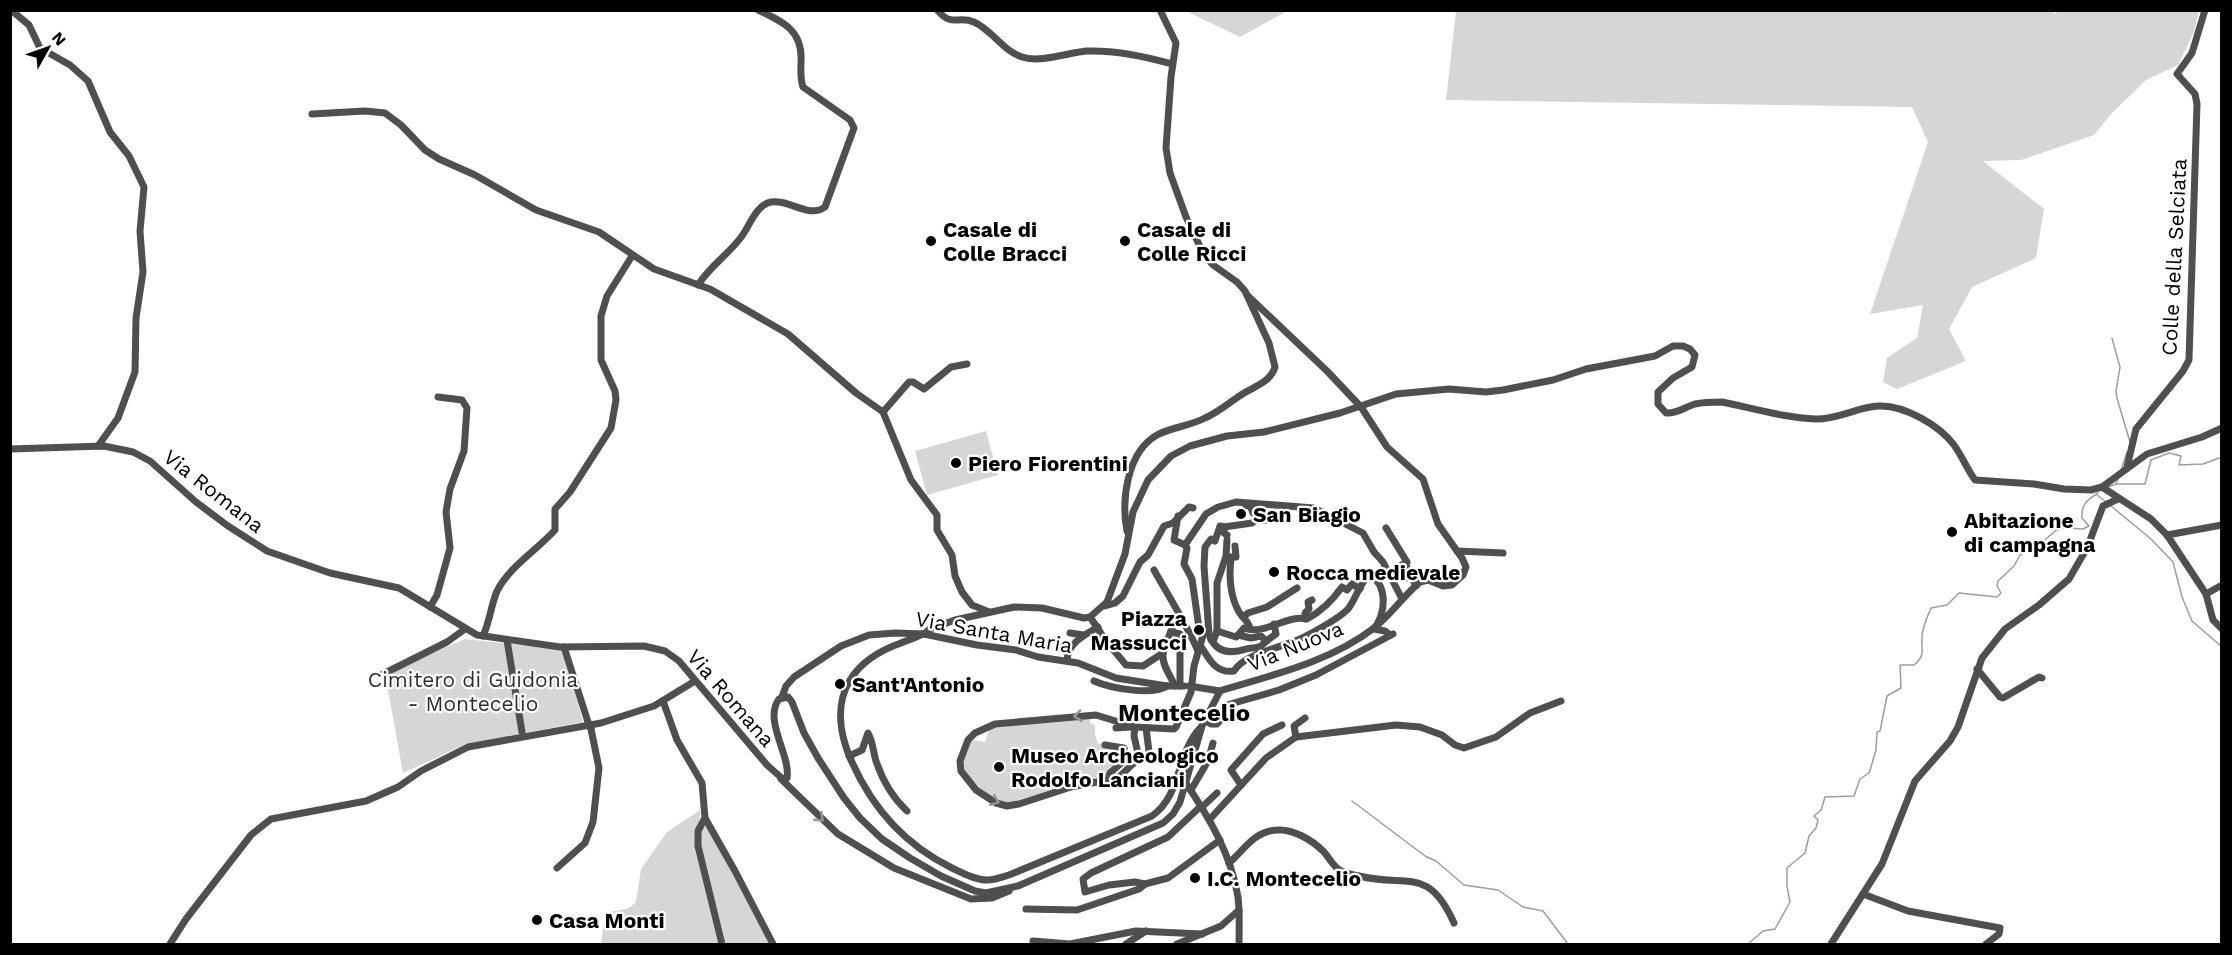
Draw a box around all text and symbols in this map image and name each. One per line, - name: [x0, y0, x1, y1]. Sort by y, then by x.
- north arrow: [18, 18, 78, 78]
- text: N: [48, 28, 70, 49]
- street label: Colle della Selciata: [2156, 158, 2192, 356]
- place label: Casale di Colle Bracci: [943, 217, 1067, 266]
- place label: Casale di Colle Ricci: [1137, 217, 1246, 266]
- marker: Casale di Colle Bracci: [924, 234, 938, 248]
- marker: Casale di Colle Ricci: [1118, 234, 1132, 248]
- street label: Via Romana: [159, 444, 269, 538]
- place label: Piero Fiorentini: [968, 451, 1128, 476]
- marker: Piero Fiorentini: [949, 456, 963, 470]
- place label: San Biagio: [1253, 502, 1361, 527]
- marker: San Biagio: [1234, 507, 1248, 521]
- place label: Abitazione di campagna: [1964, 508, 2096, 557]
- marker: Abitazione di campagna: [1945, 525, 1959, 539]
- place label: Rocca medievale: [1286, 560, 1460, 585]
- marker: Rocca medievale: [1267, 565, 1281, 579]
- street label: Via Santa Maria: [914, 606, 1074, 658]
- place label: Piazza Massucci: [1090, 606, 1188, 655]
- street label: Via Nuova: [1243, 615, 1347, 677]
- marker: Piazza Massucci: [1192, 623, 1206, 637]
- street label: Via Romana: [682, 644, 780, 752]
- park label: Cimitero di Guidonia - Montecelio: [368, 667, 578, 716]
- place label: Sant'Antonio: [852, 672, 984, 697]
- marker: Sant'Antonio: [833, 677, 847, 691]
- district label: Montecelio: [1118, 699, 1250, 727]
- one-way arrow: [1074, 709, 1083, 722]
- place label: Museo Archeologico Rodolfo Lanciani: [1011, 743, 1219, 792]
- marker: Museo Archeologico Rodolfo Lanciani: [992, 760, 1006, 774]
- one-way arrow: [989, 794, 1000, 806]
- one-way arrow: [813, 811, 824, 822]
- place label: I.C. Montecelio: [1207, 866, 1361, 891]
- marker: I.C. Montecelio: [1188, 871, 1202, 885]
- place label: Casa Monti: [549, 908, 665, 933]
- marker: Casa Monti: [530, 913, 544, 927]

